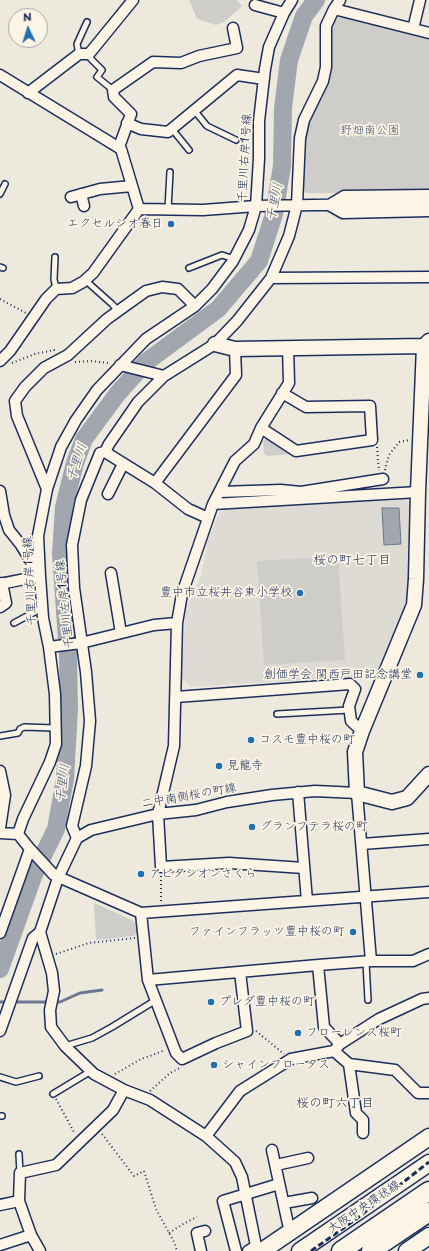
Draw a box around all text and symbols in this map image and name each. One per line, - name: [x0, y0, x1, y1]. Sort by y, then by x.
- north arrow: [8, 8, 48, 48]
- text: N: [22, 8, 32, 25]
- street label: 千里川右岸1号線: [235, 113, 255, 203]
- park label: 野畑南公園: [340, 124, 400, 138]
- water label: 千里川: [264, 181, 286, 223]
- place label: エクセルシオ春日: [67, 217, 163, 231]
- marker: エクセルシオ春日: [166, 219, 176, 229]
- water label: 千里川: [64, 441, 90, 483]
- street label: 千里川右岸1号線: [20, 536, 40, 626]
- district label: 桜の町七丁目: [313, 552, 391, 568]
- street label: 千里川左岸1号線: [53, 559, 77, 649]
- place label: 豊中市立桜井谷東小学校: [160, 586, 292, 600]
- marker: 豊中市立桜井谷東小学校: [295, 588, 305, 598]
- place label: 創価学会 関西戸田記念講堂: [264, 668, 412, 682]
- marker: 創価学会 関西戸田記念講堂: [415, 670, 425, 680]
- place label: コスモ豊中桜の町: [259, 733, 355, 747]
- marker: コスモ豊中桜の町: [246, 735, 256, 745]
- place label: 見龍寺: [227, 759, 263, 773]
- marker: 見龍寺: [214, 761, 224, 771]
- water label: 千里川: [53, 763, 73, 803]
- street label: 二中南側桜の町線: [140, 781, 238, 811]
- place label: グランフテラ桜の町: [260, 820, 368, 834]
- marker: グランフテラ桜の町: [247, 822, 257, 832]
- place label: アビタシオンさくら: [149, 867, 257, 881]
- marker: アビタシオンさくら: [136, 869, 146, 879]
- place label: ファインフラッツ豊中桜の町: [189, 925, 345, 939]
- marker: ファインフラッツ豊中桜の町: [348, 927, 358, 937]
- place label: プレダ豊中桜の町: [219, 995, 315, 1009]
- marker: プレダ豊中桜の町: [206, 997, 216, 1007]
- place label: フローレンス桜町: [306, 1026, 402, 1040]
- marker: フローレンス桜町: [293, 1028, 303, 1038]
- place label: シャインフロータス: [222, 1058, 330, 1072]
- marker: シャインフロータス: [209, 1060, 219, 1070]
- district label: 桜の町六丁目: [296, 1095, 374, 1111]
- street label: 大阪中央環状線: [325, 1178, 403, 1236]

